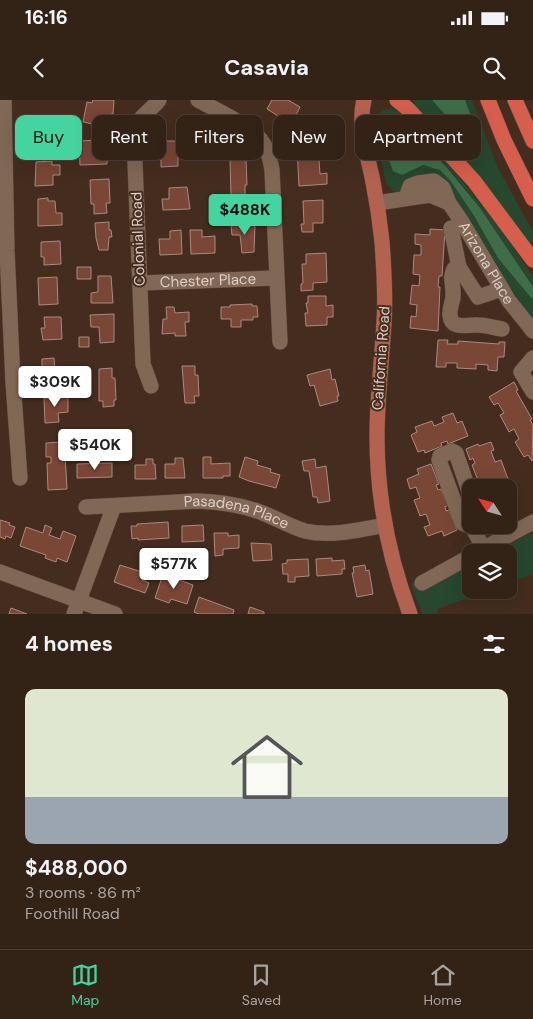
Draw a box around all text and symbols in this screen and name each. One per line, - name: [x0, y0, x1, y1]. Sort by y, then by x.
- text: 16:16: [25, 5, 68, 30]
- text: Casavia: [224, 53, 309, 82]
- icon: back: [25, 54, 53, 82]
- icon: search: [480, 54, 508, 82]
- chip: Buy: [15, 115, 82, 160]
- chip: Rent: [92, 115, 166, 160]
- chip: Filters: [176, 115, 263, 160]
- chip: New: [273, 115, 345, 160]
- chip: Apartment: [355, 115, 481, 160]
- street label: Colonial Road: [126, 191, 150, 287]
- pin: $488K: [210, 194, 280, 236]
- text: $488K: [220, 199, 270, 220]
- street label: Arizona Place: [454, 218, 519, 308]
- street label: Chester Place: [159, 269, 256, 292]
- street label: California Road: [367, 305, 395, 411]
- pin: $309K: [20, 366, 90, 408]
- text: $309K: [29, 371, 81, 392]
- pin: $540K: [60, 428, 130, 471]
- text: $540K: [69, 434, 121, 455]
- north arrow: [462, 479, 518, 534]
- map controls: [462, 479, 517, 599]
- street label: Pasadena Place: [183, 491, 292, 534]
- button: layers: [462, 544, 517, 599]
- pin: $577K: [139, 548, 209, 590]
- text: $577K: [150, 553, 198, 574]
- text: 4 homes: [25, 630, 113, 658]
- icon: filters: [480, 630, 508, 658]
- icon: home: [222, 722, 312, 812]
- text: $488,000: [25, 854, 127, 882]
- text: 3 rooms · 86 m²: [25, 882, 141, 903]
- text: Foothill Road: [25, 903, 120, 924]
- tab: Map: [71, 961, 99, 1009]
- tab: Saved: [242, 961, 281, 1009]
- tab: Home: [423, 961, 462, 1009]

